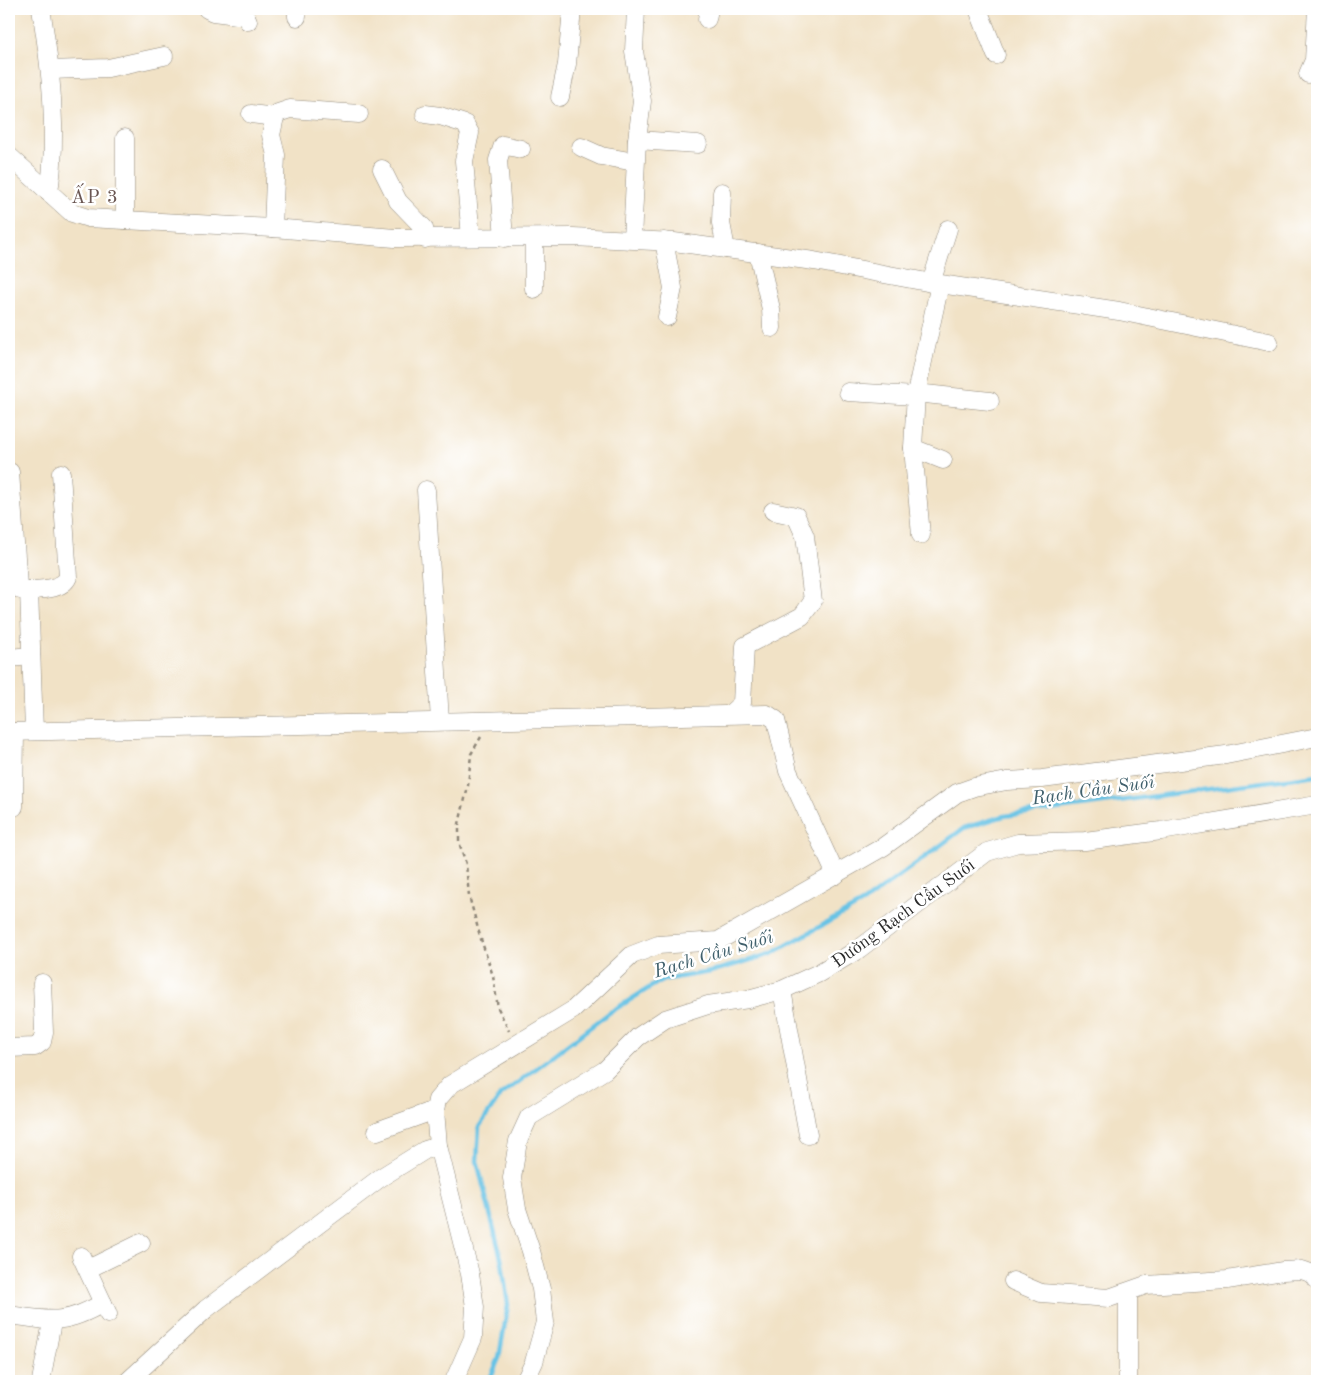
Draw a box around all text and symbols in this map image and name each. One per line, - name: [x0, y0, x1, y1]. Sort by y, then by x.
- district label: ẤP 3: [71, 183, 119, 208]
- water label: Rạch Cầu Suối: [1029, 771, 1157, 810]
- street label: Đường Rạch Cầu Suối: [827, 854, 978, 971]
- water label: Rạch Cầu Suối: [650, 926, 776, 983]

